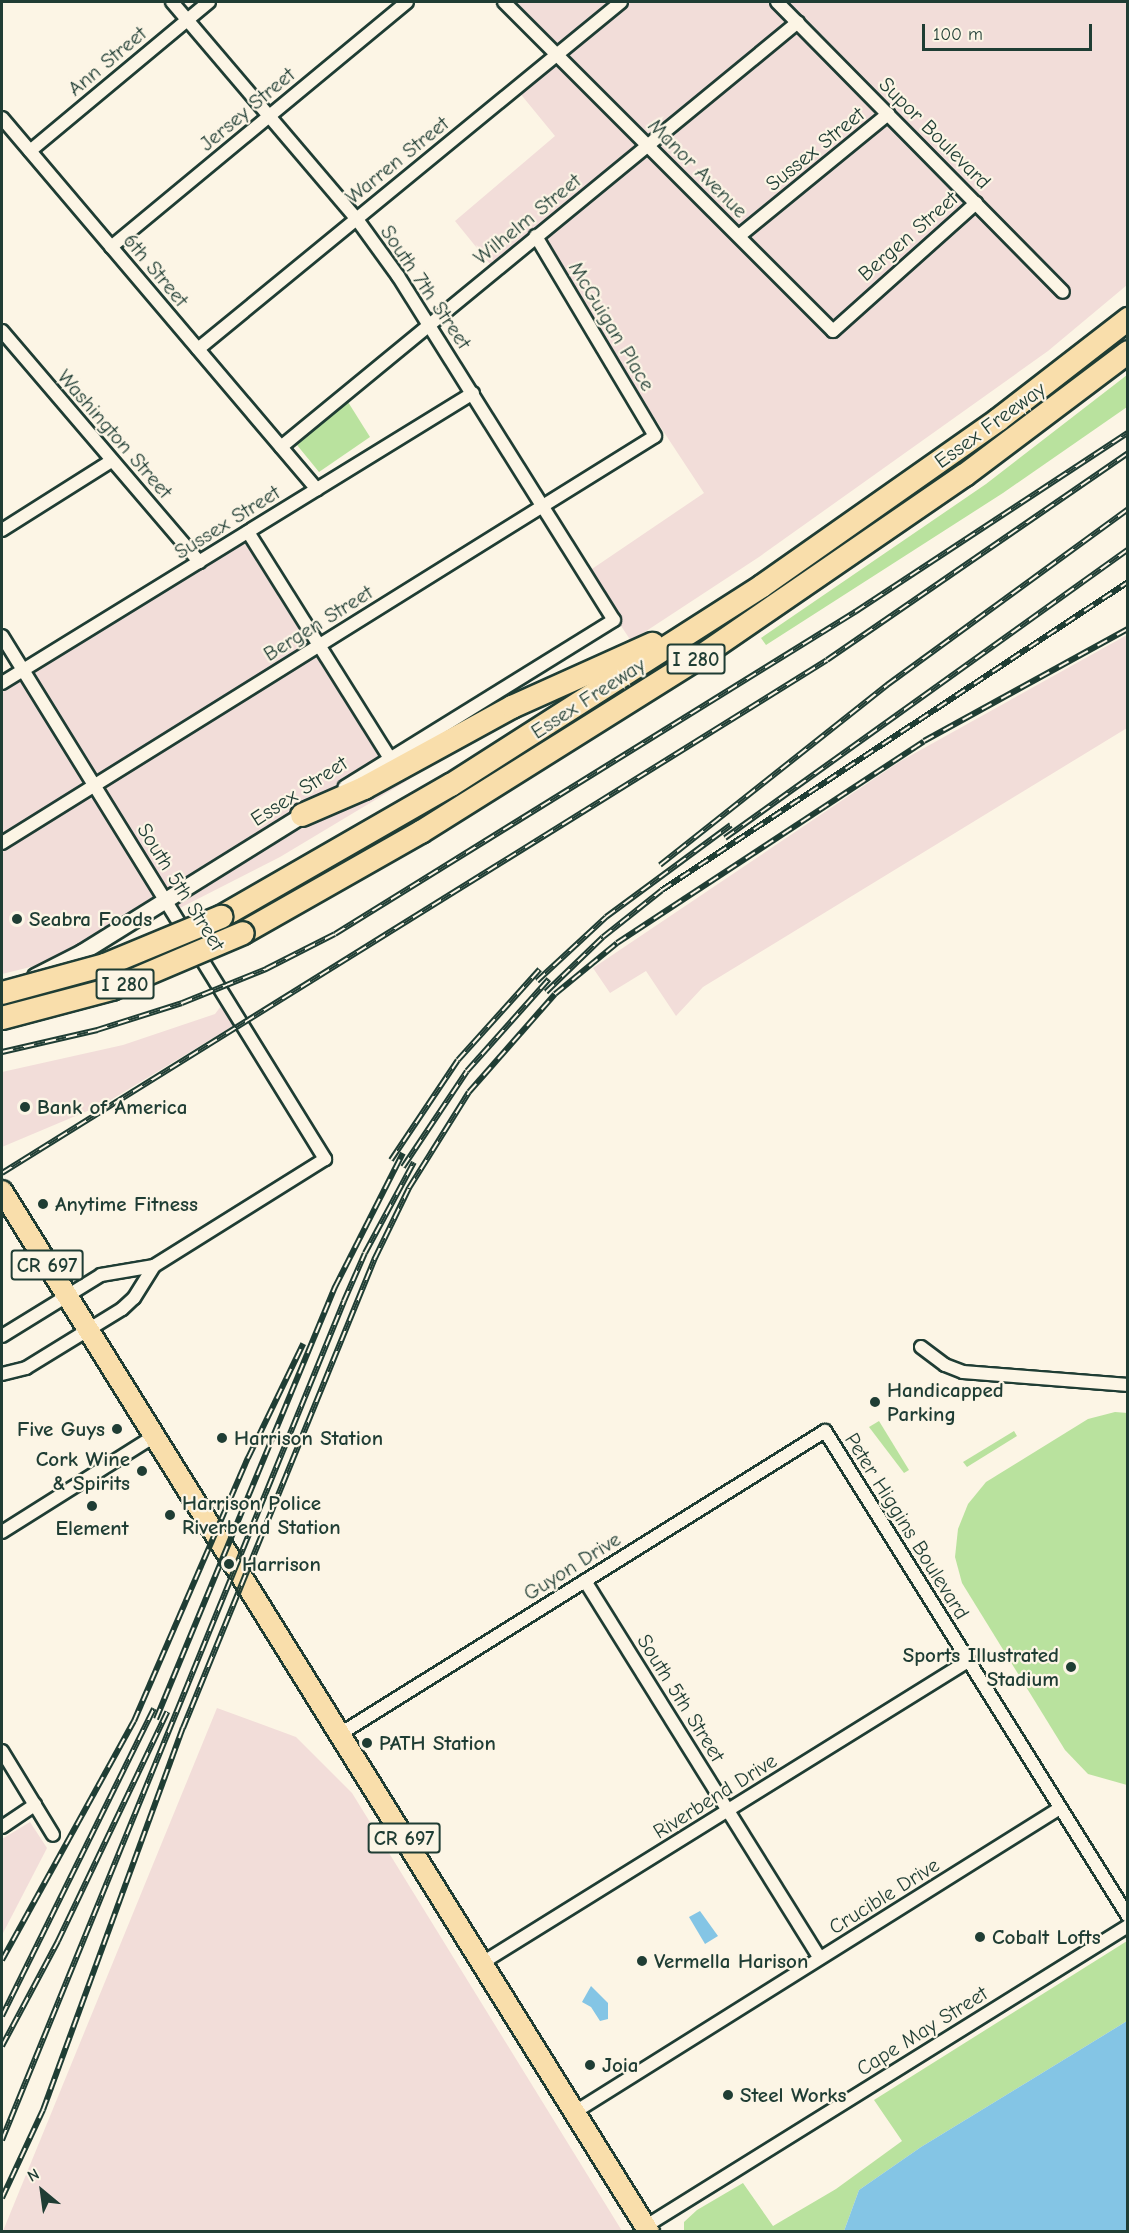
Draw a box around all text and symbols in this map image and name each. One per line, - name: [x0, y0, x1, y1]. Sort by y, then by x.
- scale bar: [925, 12, 1094, 50]
- street label: Ann Street: [63, 21, 151, 101]
- text: 100 m: [933, 24, 983, 45]
- street label: Jersey Street: [194, 62, 300, 156]
- street label: Supor Boulevard: [874, 72, 996, 194]
- street label: Sussex Street: [761, 102, 869, 196]
- street label: Warren Street: [340, 111, 454, 209]
- street label: Manor Avenue: [643, 113, 753, 223]
- street label: Wilhelm Street: [468, 168, 586, 270]
- street label: Bergen Street: [853, 186, 963, 286]
- street label: South 7th Street: [375, 220, 477, 354]
- street label: 6th Street: [118, 228, 194, 312]
- street label: McGuigan Place: [563, 257, 661, 395]
- street label: Washington Street: [52, 364, 178, 504]
- street label: Essex Freeway: [930, 376, 1050, 474]
- street label: Sussex Street: [170, 480, 284, 564]
- street label: Bergen Street: [259, 579, 377, 667]
- road number: I 280: [666, 642, 726, 676]
- street label: Essex Freeway: [526, 652, 650, 744]
- street label: Essex Street: [246, 750, 352, 832]
- street label: South 5th Street: [132, 818, 230, 956]
- place label: Seabra Foods: [29, 906, 152, 932]
- marker: Seabra Foods: [10, 912, 24, 926]
- road number: I 280: [95, 967, 155, 1001]
- place label: Bank of America: [37, 1094, 187, 1120]
- marker: Bank of America: [18, 1100, 32, 1114]
- place label: Anytime Fitness: [55, 1191, 198, 1217]
- marker: Anytime Fitness: [36, 1197, 50, 1211]
- road number: CR 697: [9, 1248, 84, 1282]
- place label: Handicapped Parking: [887, 1377, 1004, 1427]
- marker: Handicapped Parking: [868, 1395, 882, 1409]
- place label: Five Guys: [17, 1416, 105, 1442]
- marker: Five Guys: [110, 1422, 124, 1436]
- place label: Harrison Station: [234, 1425, 383, 1451]
- street label: Peter Higgins Boulevard: [839, 1428, 975, 1624]
- marker: Harrison Station: [215, 1431, 229, 1445]
- place label: Cork Wine & Spirits: [36, 1446, 130, 1496]
- marker: Cork Wine & Spirits: [135, 1464, 149, 1478]
- place label: Harrison Police Riverbend Station: [182, 1490, 341, 1540]
- marker: Element: [85, 1499, 99, 1513]
- marker: Harrison Police Riverbend Station: [163, 1508, 177, 1522]
- place label: Element: [55, 1515, 129, 1541]
- street label: Guyon Drive: [519, 1526, 625, 1606]
- place label: Harrison: [242, 1551, 321, 1577]
- marker: Harrison: [220, 1555, 238, 1573]
- street label: South 5th Street: [632, 1629, 730, 1767]
- place label: Sports Illustrated Stadium: [903, 1642, 1059, 1692]
- marker: Sports Illustrated Stadium: [1064, 1660, 1078, 1674]
- place label: PATH Station: [379, 1730, 496, 1756]
- marker: PATH Station: [360, 1736, 374, 1750]
- street label: Riverbend Drive: [648, 1748, 782, 1844]
- road number: CR 697: [366, 1821, 442, 1855]
- street label: Crucible Drive: [824, 1852, 944, 1940]
- place label: Cobalt Lofts: [992, 1924, 1101, 1950]
- marker: Cobalt Lofts: [973, 1930, 987, 1944]
- place label: Vermella Harison: [654, 1948, 808, 1974]
- marker: Vermella Harison: [635, 1954, 649, 1968]
- street label: Cape May Street: [852, 1981, 992, 2081]
- place label: Joia: [602, 2052, 639, 2078]
- marker: Joia: [583, 2058, 597, 2072]
- place label: Steel Works: [740, 2082, 846, 2108]
- marker: Steel Works: [721, 2088, 735, 2102]
- north arrow: [12, 2161, 72, 2221]
- text: N: [24, 2165, 42, 2186]

